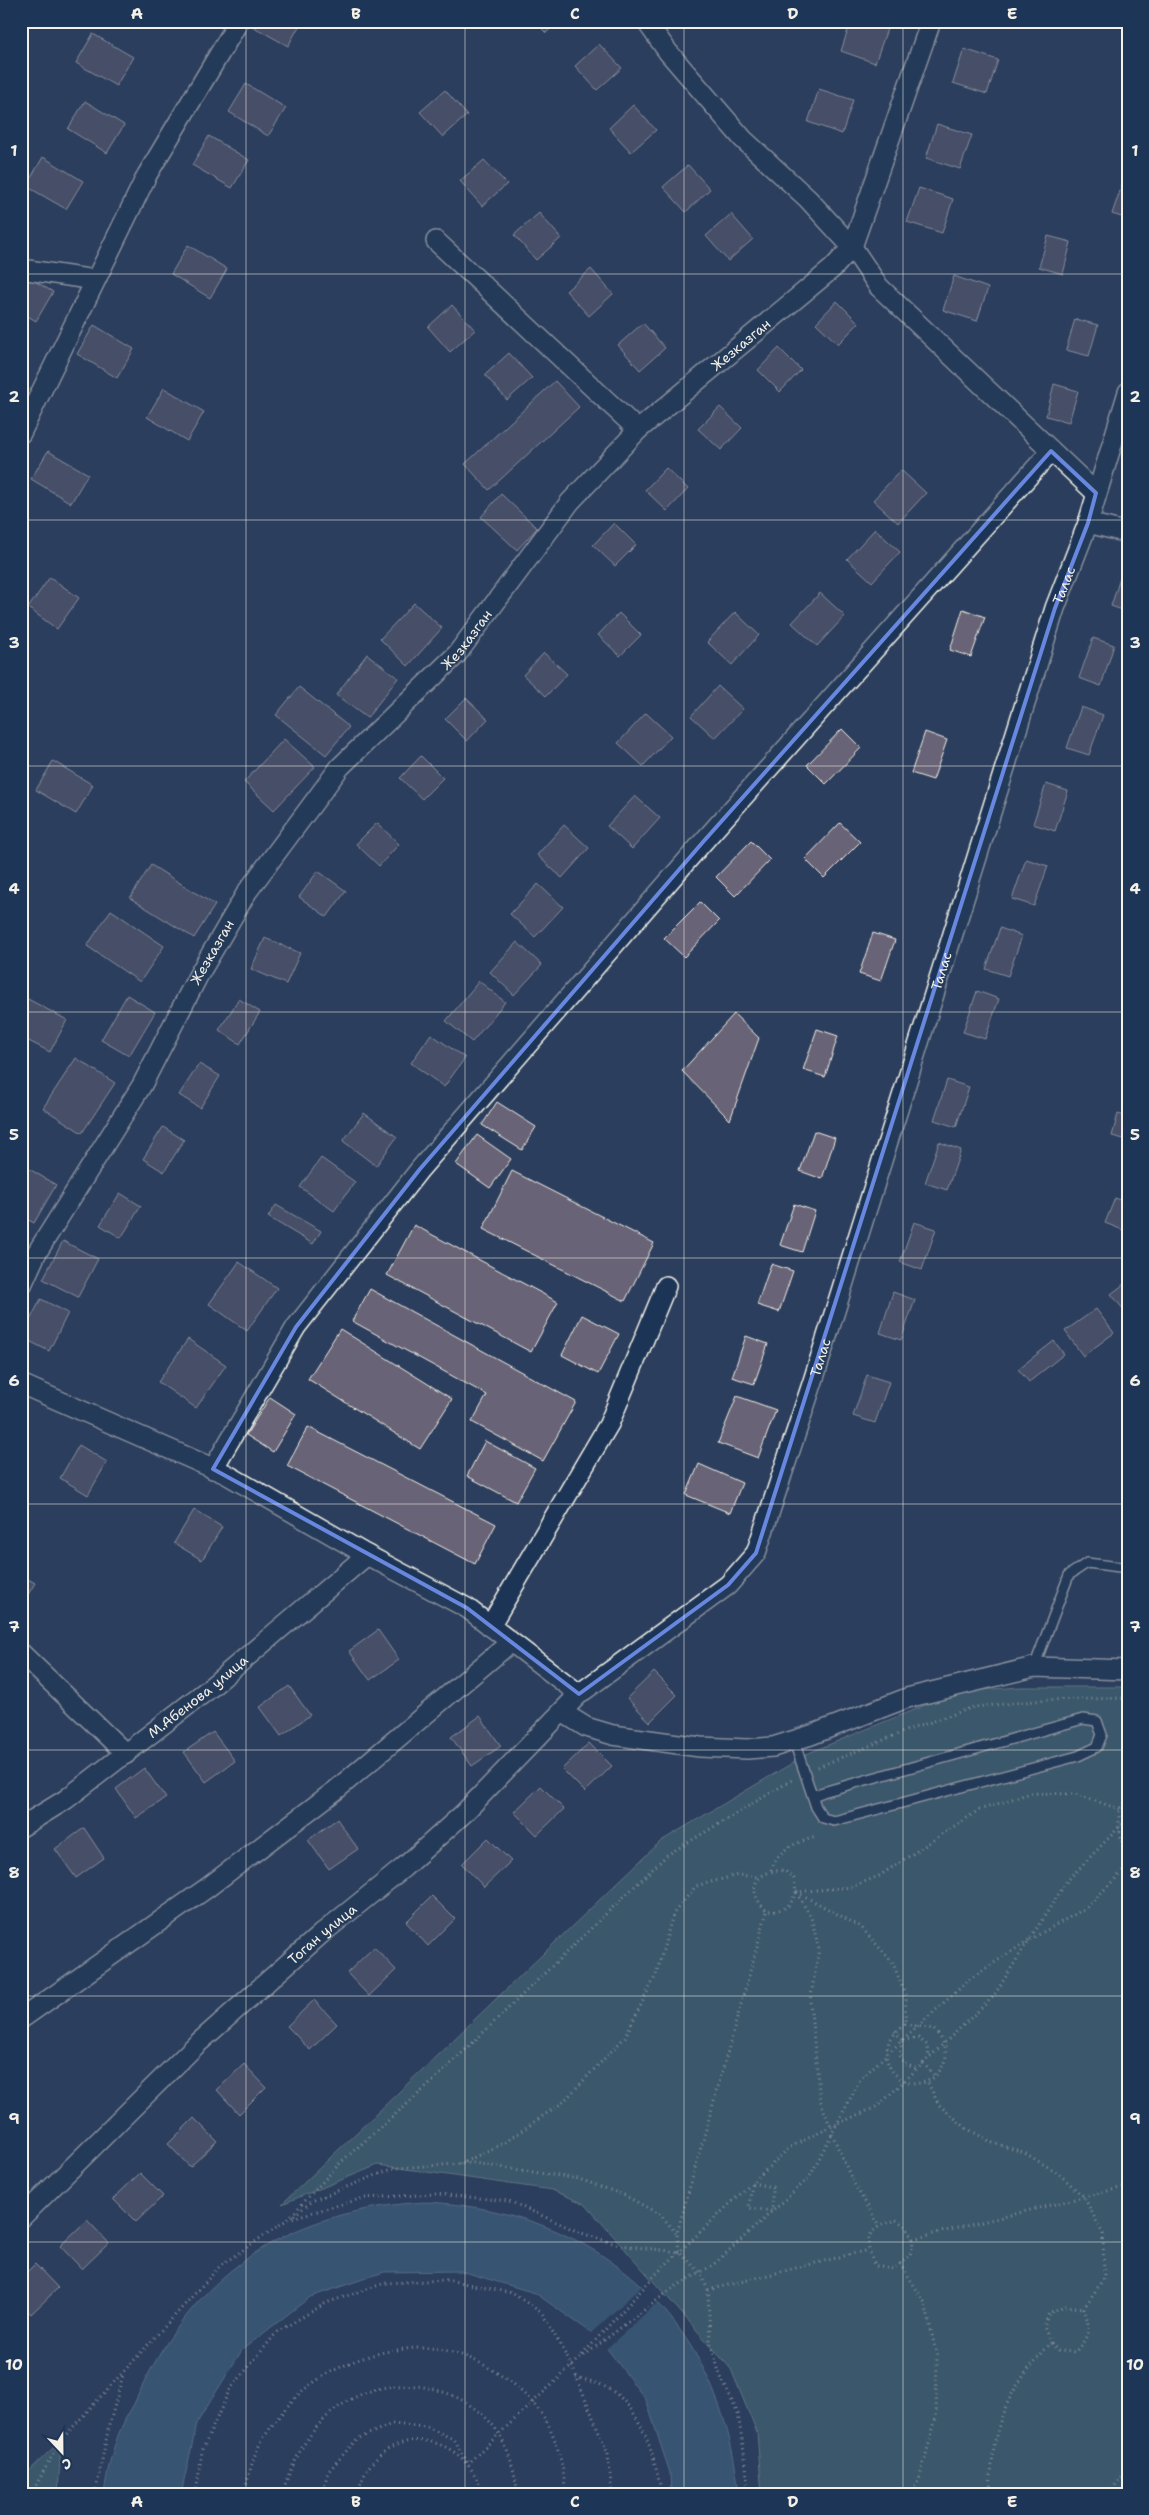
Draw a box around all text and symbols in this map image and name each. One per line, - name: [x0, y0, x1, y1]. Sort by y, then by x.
- text: A: [131, 3, 143, 24]
- text: B: [351, 3, 361, 24]
- text: C: [570, 3, 580, 24]
- text: D: [787, 3, 799, 24]
- text: E: [1007, 3, 1017, 24]
- text: 1: [10, 140, 18, 161]
- text: 1: [1131, 140, 1139, 161]
- street label: Жезказган: [707, 315, 774, 375]
- text: 2: [8, 386, 20, 407]
- text: 2: [1129, 386, 1141, 407]
- street label: Талас: [1048, 564, 1079, 607]
- street label: Жезказган: [437, 606, 496, 674]
- text: 3: [8, 632, 20, 653]
- text: 3: [1129, 632, 1141, 653]
- text: 4: [8, 878, 20, 899]
- text: 4: [1129, 878, 1141, 899]
- street label: Жезказган: [186, 916, 238, 988]
- street label: Талас: [927, 950, 956, 993]
- text: 5: [9, 1124, 19, 1145]
- text: 5: [1130, 1124, 1140, 1145]
- street label: Талас: [806, 1336, 835, 1379]
- text: 6: [8, 1370, 20, 1391]
- text: 6: [1129, 1370, 1141, 1391]
- text: 7: [8, 1616, 20, 1637]
- text: 7: [1129, 1616, 1141, 1637]
- street label: М.Абенова улица: [144, 1651, 252, 1742]
- text: 8: [8, 1862, 20, 1883]
- text: 8: [1129, 1862, 1141, 1883]
- street label: Тоган улица: [284, 1900, 360, 1968]
- text: 9: [8, 2108, 20, 2129]
- text: 9: [1129, 2108, 1141, 2129]
- text: 10: [5, 2354, 23, 2375]
- text: 10: [1126, 2354, 1144, 2375]
- north arrow: [38, 2428, 88, 2478]
- text: С: [60, 2454, 74, 2474]
- text: A: [131, 2491, 143, 2512]
- text: B: [351, 2491, 361, 2512]
- text: C: [570, 2491, 580, 2512]
- text: D: [787, 2491, 799, 2512]
- text: E: [1007, 2491, 1017, 2512]

